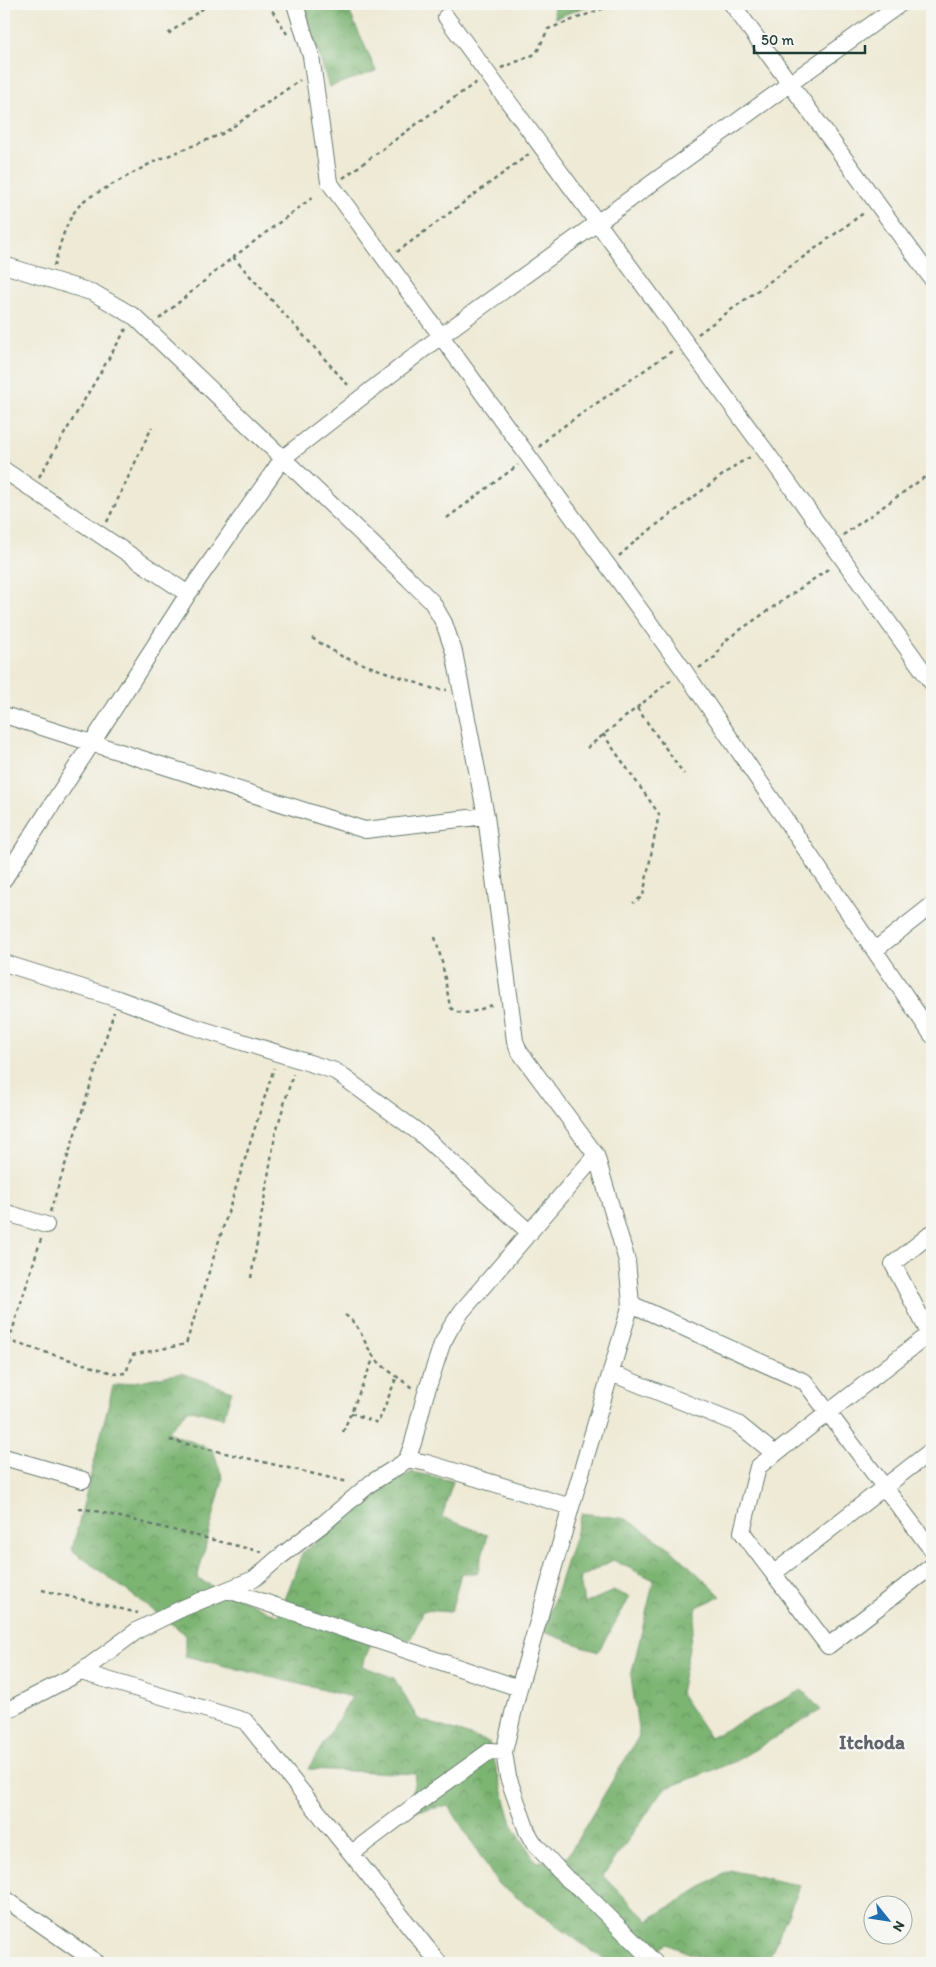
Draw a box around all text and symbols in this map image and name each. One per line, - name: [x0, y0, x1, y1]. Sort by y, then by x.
- scale bar: [754, 22, 865, 54]
- text: 50 m: [761, 31, 794, 49]
- district label: Itchoda: [839, 1730, 905, 1754]
- north arrow: [864, 1894, 914, 1944]
- text: N: [889, 1918, 909, 1935]

